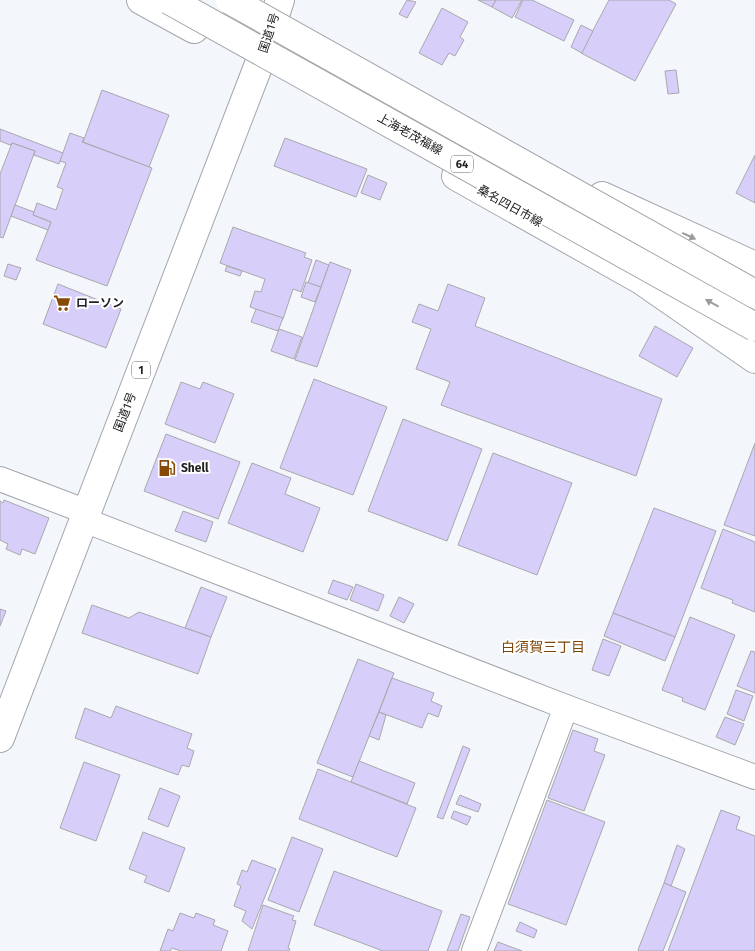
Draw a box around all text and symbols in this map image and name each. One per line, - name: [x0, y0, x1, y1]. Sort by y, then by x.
- street label: 国道1号: [256, 11, 282, 55]
- street label: 上海老茂福線: [375, 110, 445, 158]
- road number: 64: [451, 156, 473, 172]
- street label: 桑名四日市線: [475, 182, 545, 230]
- one-way arrow: [682, 232, 696, 240]
- supermarket icon: ローソン: [52, 293, 72, 313]
- place label: ローソン: [76, 296, 124, 310]
- one-way arrow: [706, 299, 719, 308]
- road number: 1: [132, 362, 150, 378]
- street label: 国道1号: [111, 390, 139, 434]
- fuel station icon: Shell: [157, 458, 177, 478]
- place label: Shell: [181, 461, 209, 475]
- district label: 白須賀三丁目: [501, 639, 585, 656]

